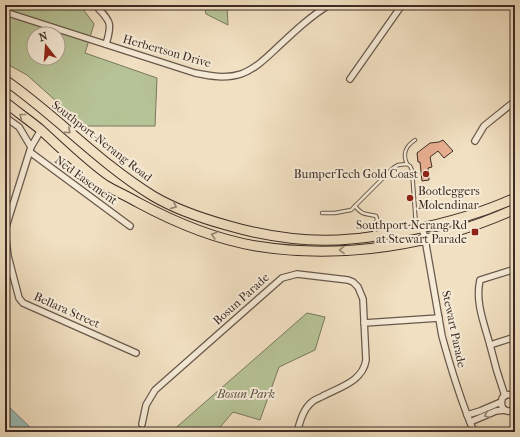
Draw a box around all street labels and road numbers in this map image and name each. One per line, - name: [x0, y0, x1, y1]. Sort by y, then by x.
- street label: Herbertson Drive: [121, 32, 213, 70]
- street label: Southport-Nerang Road: [49, 98, 155, 185]
- street label: Ned Easement: [52, 153, 121, 208]
- street label: Bosun Parade: [210, 270, 272, 328]
- street label: Bellara Street: [32, 289, 103, 331]
- street label: Stewart Parade: [439, 289, 469, 369]

